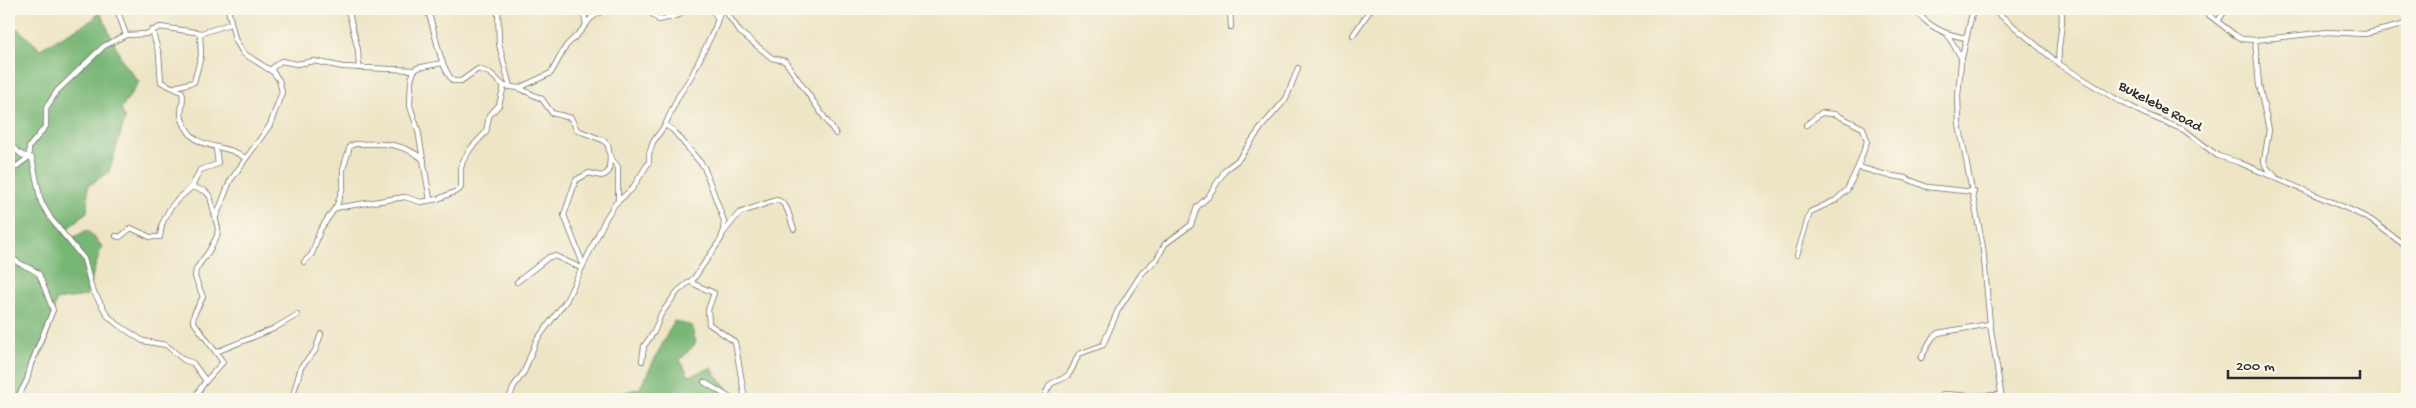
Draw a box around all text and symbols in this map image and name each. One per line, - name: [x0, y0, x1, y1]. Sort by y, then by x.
- street label: Bukelebe Road: [2114, 77, 2206, 137]
- scale bar: [2228, 348, 2361, 380]
- text: 200 m: [2236, 358, 2275, 376]

